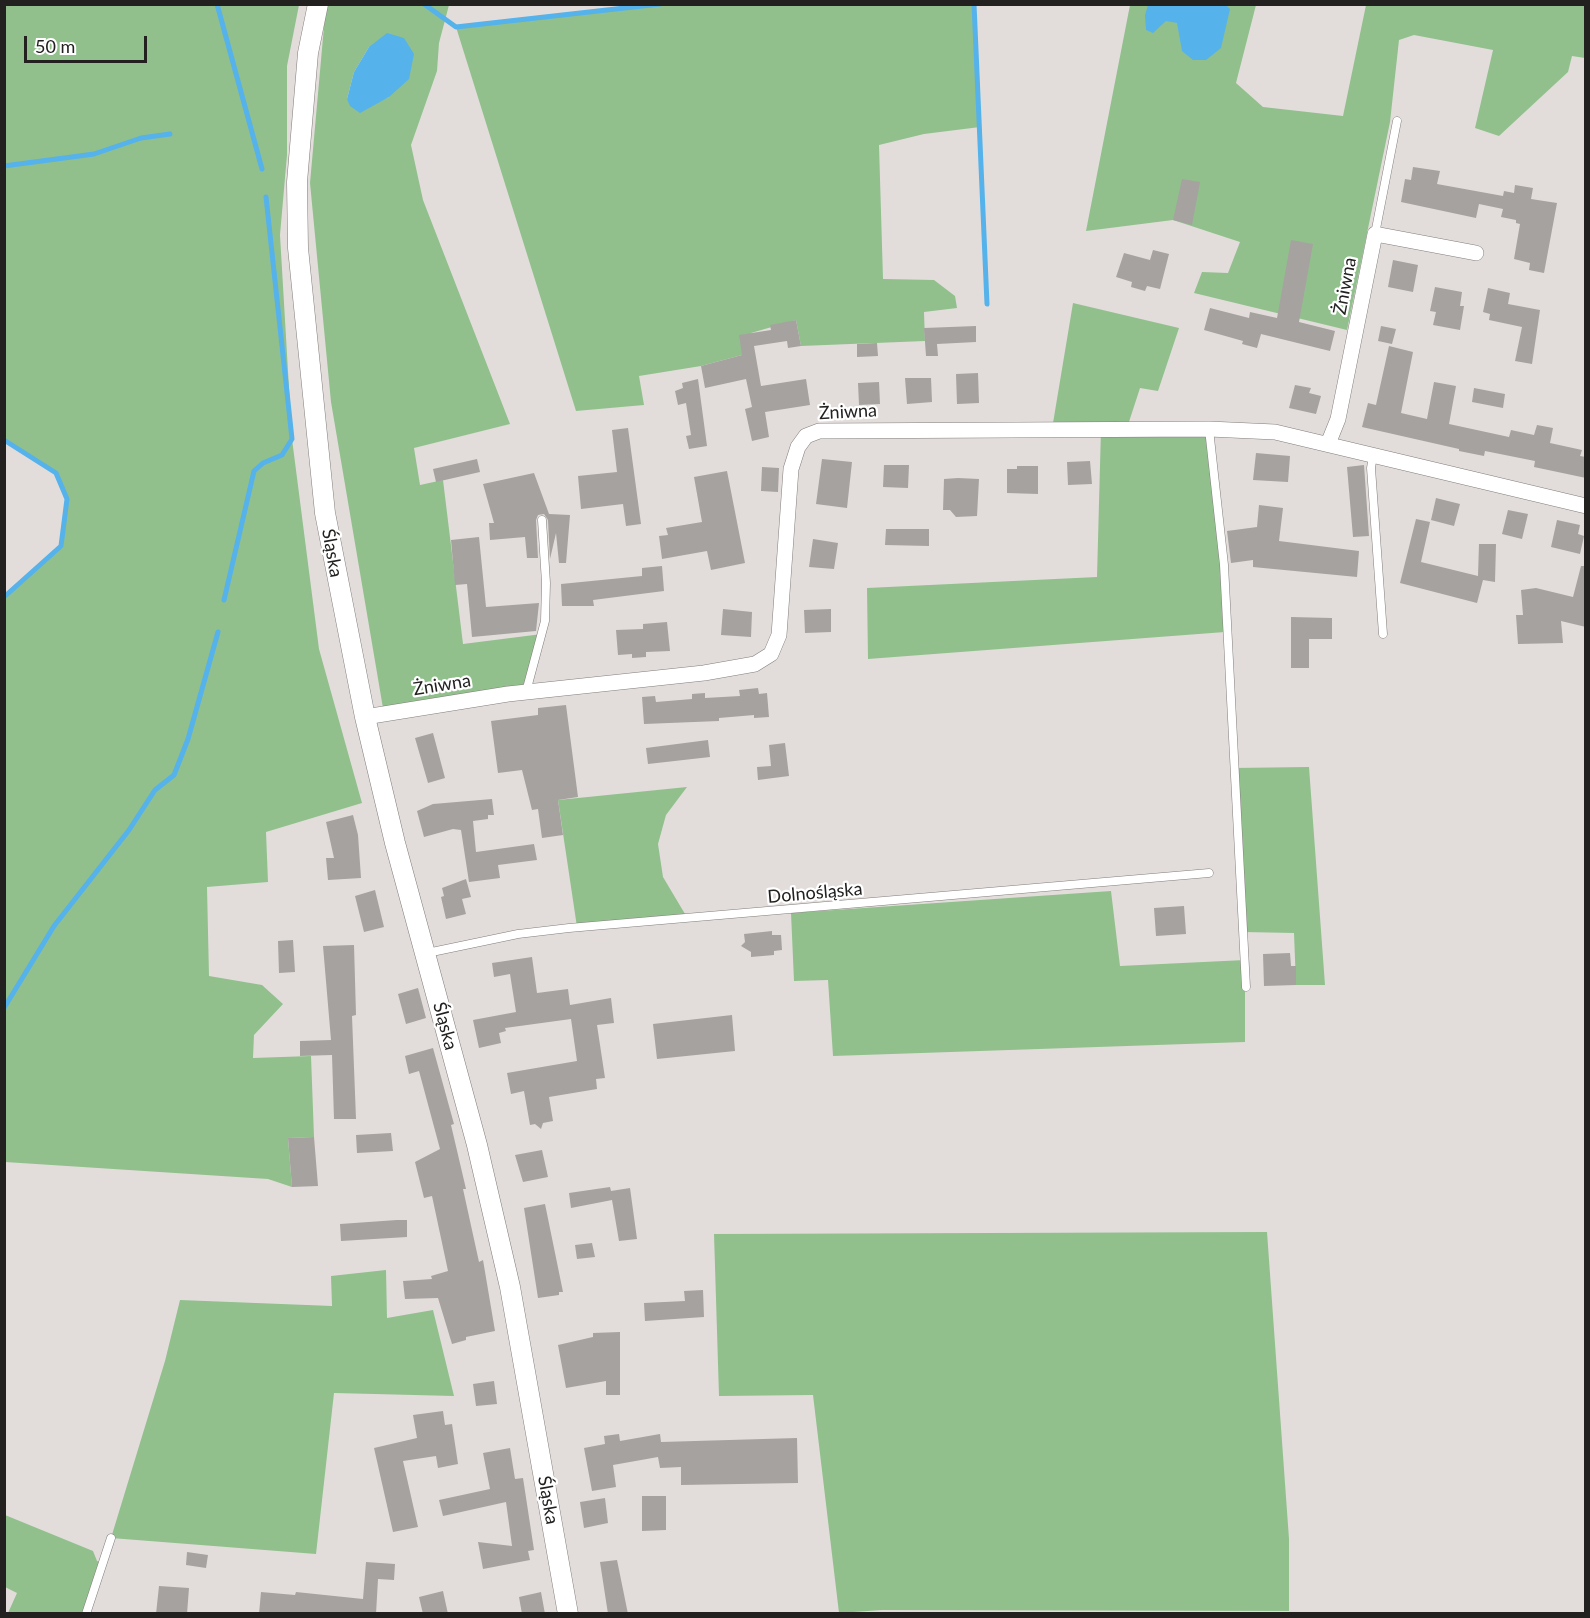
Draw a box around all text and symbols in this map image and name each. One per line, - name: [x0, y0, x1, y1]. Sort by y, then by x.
- scale bar: [27, 24, 150, 62]
- text: 50 m: [35, 35, 75, 57]
- street label: Żniwna: [1329, 255, 1361, 317]
- street label: Żniwna: [818, 400, 878, 424]
- street label: Śląska: [317, 527, 347, 579]
- street label: Żniwna: [412, 670, 472, 700]
- street label: Dolnośląska: [767, 878, 863, 908]
- street label: Śląska: [428, 1000, 462, 1052]
- street label: Śląska: [533, 1474, 563, 1526]

